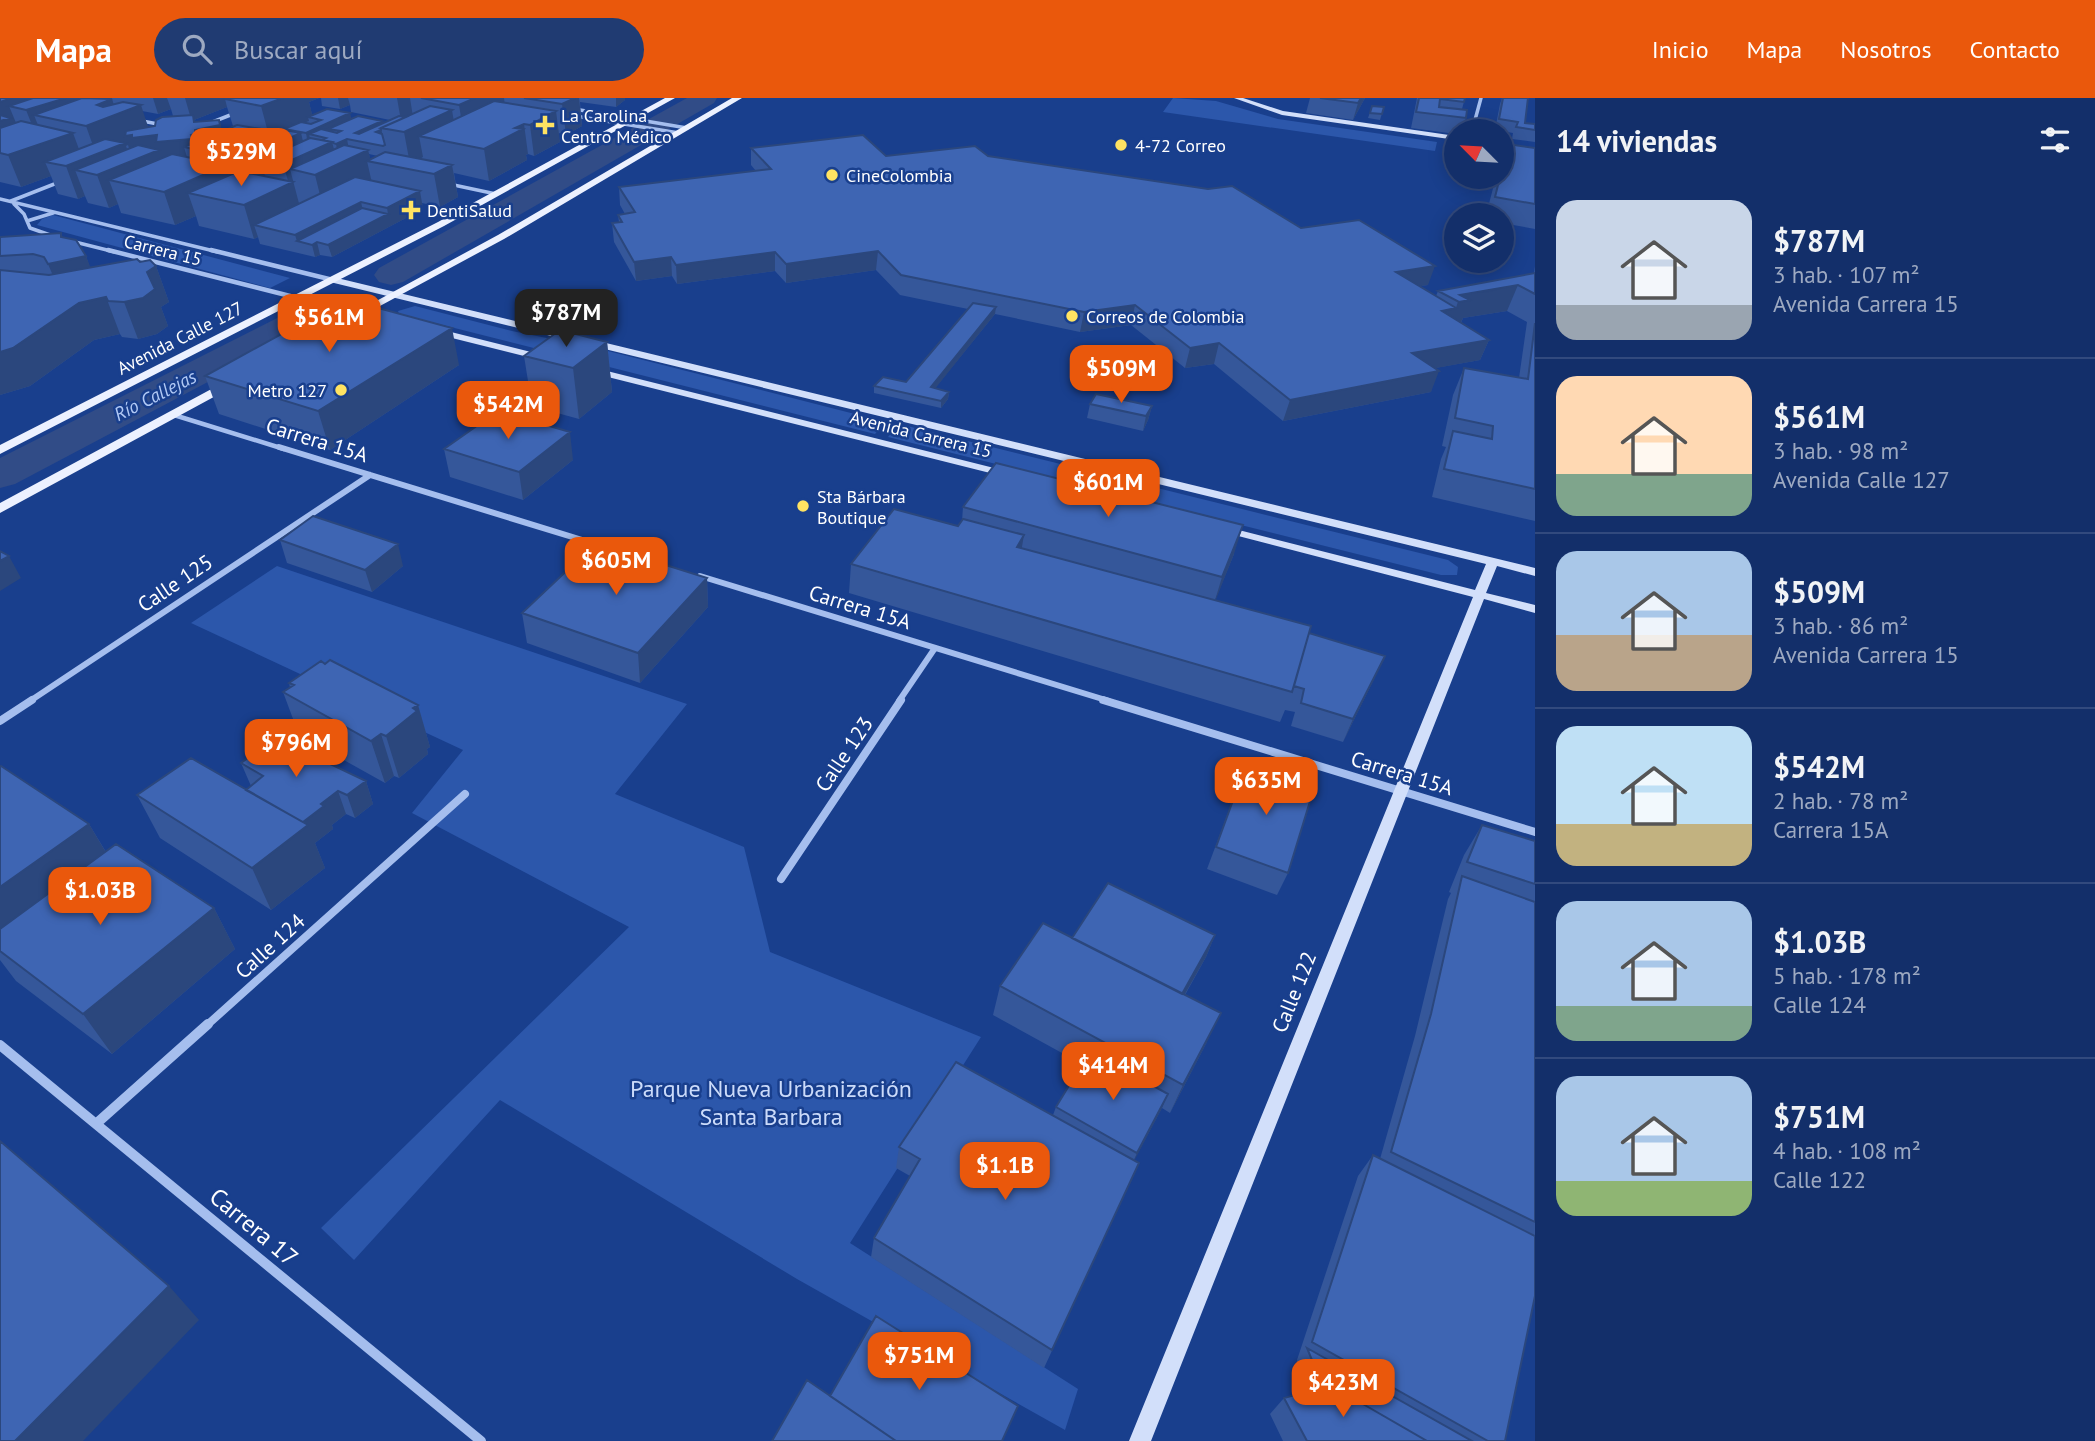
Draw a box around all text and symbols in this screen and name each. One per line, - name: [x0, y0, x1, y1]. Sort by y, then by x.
- search box: [154, 18, 644, 81]
- text: Mapa: [35, 28, 112, 71]
- icon: search: [178, 30, 216, 68]
- text: Buscar aquí: [234, 33, 362, 66]
- text: Inicio: [1652, 34, 1709, 65]
- text: Mapa: [1747, 34, 1802, 65]
- text: Nosotros: [1840, 34, 1932, 65]
- text: Contacto: [1970, 34, 2060, 65]
- place label: La Carolina Centro Médico: [561, 104, 672, 148]
- marker: La Carolina Centro Médico: [535, 115, 555, 135]
- north arrow: [1444, 119, 1514, 189]
- map controls: [1444, 119, 1514, 273]
- text: 14 viviendas: [1556, 121, 1717, 160]
- icon: filters: [2036, 121, 2074, 159]
- pin: $529M: [192, 129, 290, 188]
- place label: 4-72 Correo: [1135, 134, 1226, 157]
- text: $529M: [206, 136, 276, 165]
- marker: 4-72 Correo: [1113, 137, 1129, 153]
- place label: CineColombia: [846, 164, 952, 187]
- marker: CineColombia: [824, 167, 840, 183]
- place label: DentiSalud: [427, 199, 512, 222]
- marker: DentiSalud: [401, 200, 421, 220]
- button: layers: [1444, 203, 1514, 273]
- text: $787M: [1773, 221, 1865, 260]
- icon: home: [1612, 228, 1696, 312]
- street label: Carrera 15: [122, 229, 204, 271]
- text: 3 hab. · 107 m²: [1773, 260, 1920, 289]
- pin: $787M: [517, 289, 615, 349]
- text: Avenida Carrera 15: [1773, 289, 1959, 318]
- pin: $561M: [280, 294, 378, 354]
- street label: Avenida Calle 127: [113, 296, 247, 380]
- text: $787M: [531, 297, 601, 326]
- text: $561M: [294, 302, 364, 331]
- place label: Correos de Colombia: [1086, 305, 1244, 328]
- marker: Correos de Colombia: [1064, 308, 1080, 324]
- pin: $509M: [1072, 345, 1170, 405]
- text: $509M: [1086, 353, 1156, 382]
- water label: Río Callejas: [110, 364, 201, 426]
- place label: Metro 127: [248, 379, 327, 402]
- marker: Metro 127: [333, 382, 349, 398]
- pin: $542M: [459, 382, 557, 441]
- text: $542M: [473, 389, 543, 418]
- text: $561M: [1773, 397, 1865, 436]
- icon: home: [1612, 404, 1696, 488]
- street label: Avenida Carrera 15: [848, 405, 994, 463]
- street label: Carrera 15A: [263, 412, 372, 469]
- text: 3 hab. · 98 m²: [1773, 436, 1908, 465]
- pin: $601M: [1059, 460, 1157, 519]
- text: Avenida Calle 127: [1773, 465, 1950, 494]
- text: $601M: [1073, 467, 1143, 496]
- place label: Sta Bárbara Boutique: [817, 485, 906, 529]
- marker: Sta Bárbara Boutique: [795, 498, 811, 514]
- pin: $605M: [567, 538, 665, 597]
- text: $605M: [581, 545, 651, 574]
- street label: Calle 125: [132, 548, 218, 618]
- text: $509M: [1773, 572, 1865, 611]
- street label: Carrera 15A: [806, 579, 915, 636]
- icon: home: [1612, 579, 1696, 663]
- text: 3 hab. · 86 m²: [1773, 611, 1908, 640]
- text: Avenida Carrera 15: [1773, 640, 1959, 669]
- street label: Calle 123: [809, 711, 879, 797]
- pin: $796M: [247, 720, 345, 779]
- text: $796M: [261, 727, 331, 756]
- street label: Carrera 15A: [1348, 745, 1457, 802]
- text: $542M: [1773, 747, 1865, 786]
- icon: home: [1612, 754, 1696, 838]
- pin: $635M: [1217, 758, 1315, 817]
- text: $635M: [1231, 765, 1301, 794]
- text: 2 hab. · 78 m²: [1773, 786, 1908, 815]
- text: Carrera 15A: [1773, 815, 1888, 844]
- pin: $1.03B: [43, 868, 157, 927]
- text: $1.03B: [64, 875, 136, 904]
- street label: Calle 124: [229, 908, 311, 984]
- text: $1.03B: [1773, 922, 1866, 961]
- icon: home: [1612, 929, 1696, 1013]
- street label: Calle 122: [1266, 948, 1322, 1036]
- text: 5 hab. · 178 m²: [1773, 961, 1921, 990]
- text: Calle 124: [1773, 990, 1866, 1019]
- pin: $414M: [1064, 1042, 1162, 1102]
- text: $414M: [1078, 1050, 1148, 1079]
- park label: Parque Nueva Urbanización Santa Barbara: [630, 1073, 912, 1132]
- text: $751M: [1773, 1097, 1865, 1136]
- icon: home: [1612, 1104, 1696, 1188]
- text: 4 hab. · 108 m²: [1773, 1136, 1921, 1165]
- pin: $1.1B: [956, 1142, 1054, 1202]
- text: $1.1B: [976, 1150, 1034, 1179]
- text: Calle 122: [1773, 1165, 1866, 1194]
- street label: Carrera 17: [203, 1181, 305, 1273]
- pin: $751M: [870, 1332, 968, 1392]
- text: $751M: [884, 1340, 954, 1369]
- pin: $423M: [1294, 1360, 1392, 1419]
- text: $423M: [1308, 1367, 1378, 1396]

